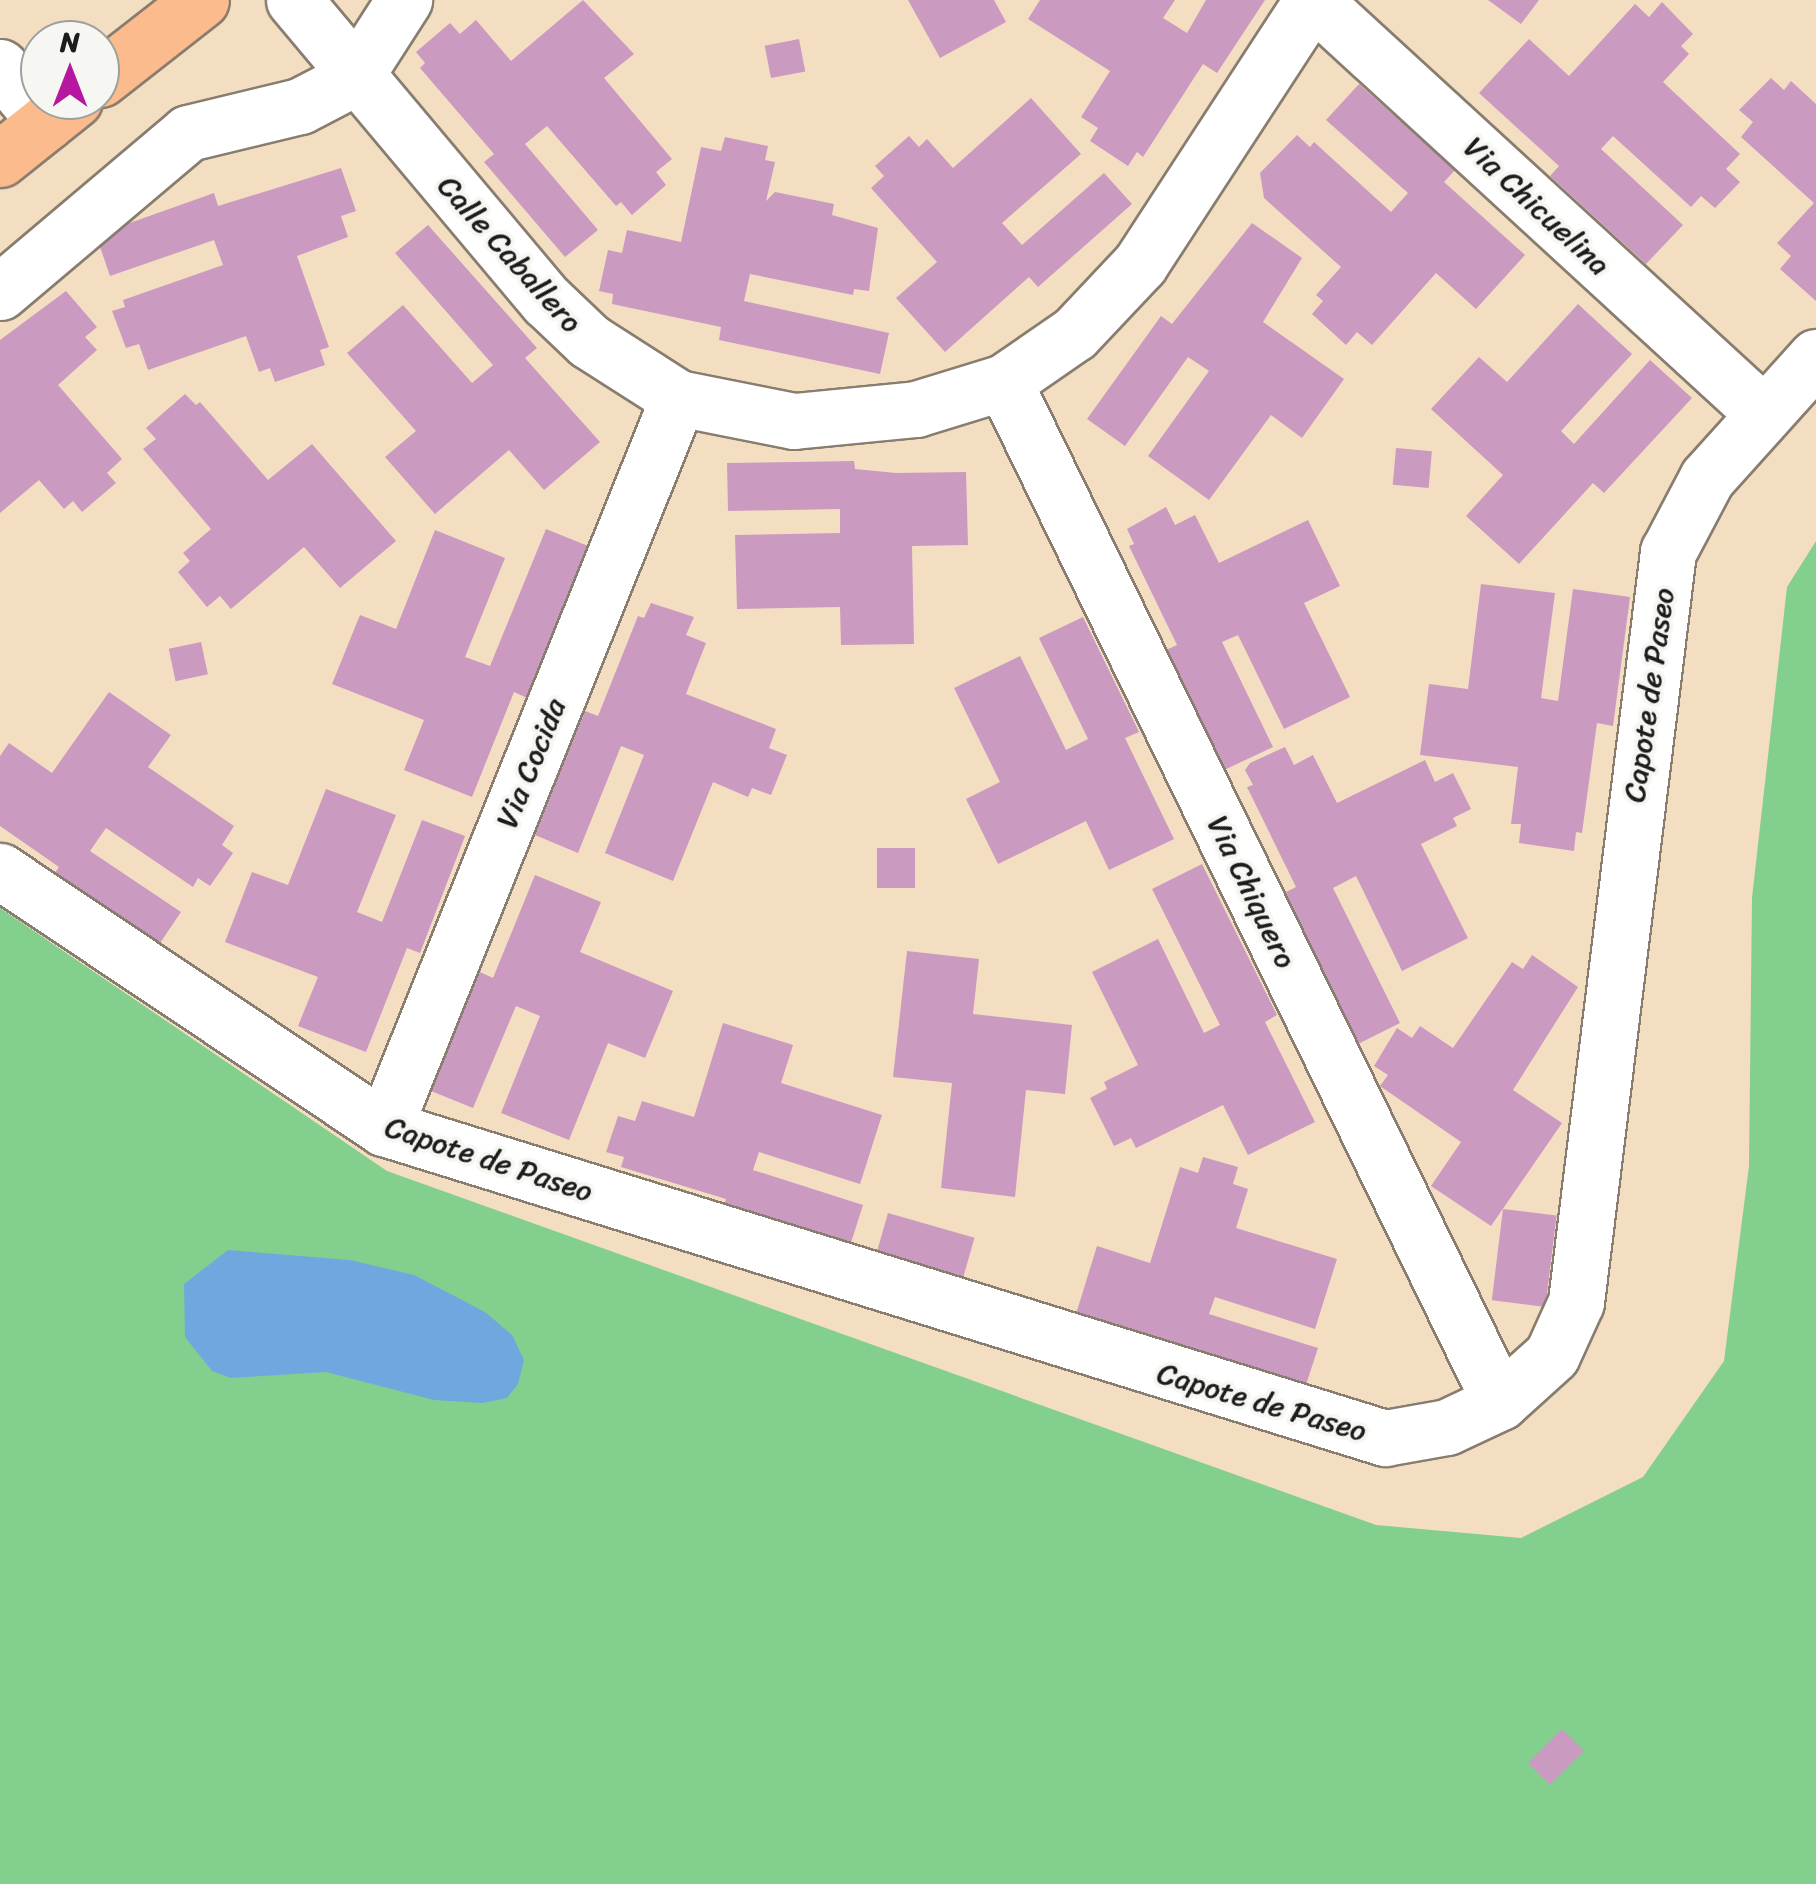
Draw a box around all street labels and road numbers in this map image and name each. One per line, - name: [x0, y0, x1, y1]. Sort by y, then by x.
- street label: Via Chicuelina: [1457, 130, 1617, 282]
- street label: Calle Caballero: [430, 168, 590, 340]
- street label: Capote de Paseo: [1616, 585, 1682, 805]
- street label: Via Cocida: [489, 693, 573, 833]
- street label: Via Chiquero: [1200, 810, 1304, 974]
- street label: Capote de Paseo: [380, 1108, 598, 1210]
- street label: Capote de Paseo: [1153, 1355, 1371, 1449]

